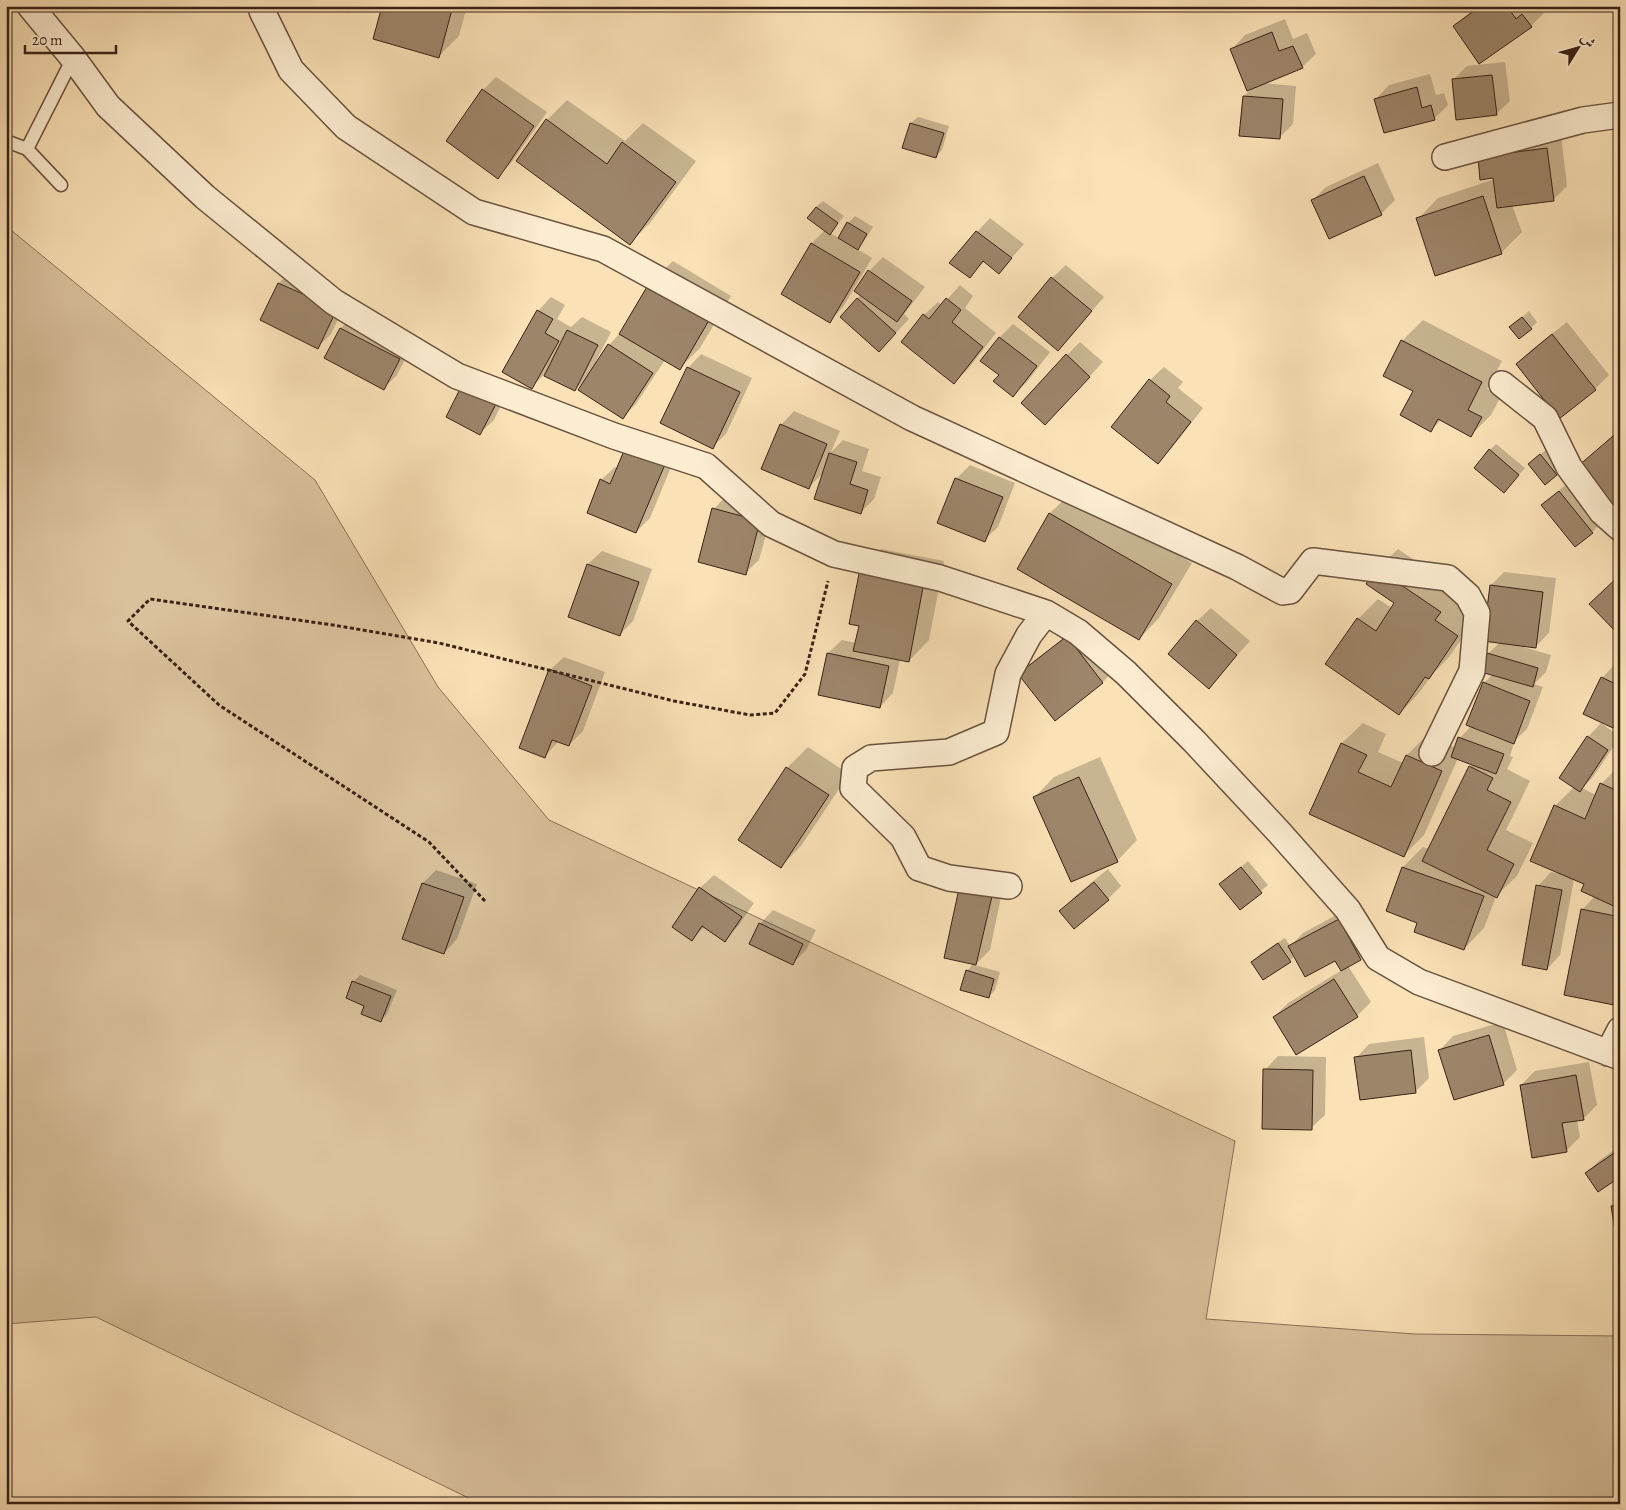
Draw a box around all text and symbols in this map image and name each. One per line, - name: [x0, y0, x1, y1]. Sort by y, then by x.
- scale bar: [25, 22, 116, 54]
- north arrow: [1554, 22, 1604, 72]
- text: ش: [1576, 29, 1600, 52]
- text: 20 m: [32, 30, 63, 50]

